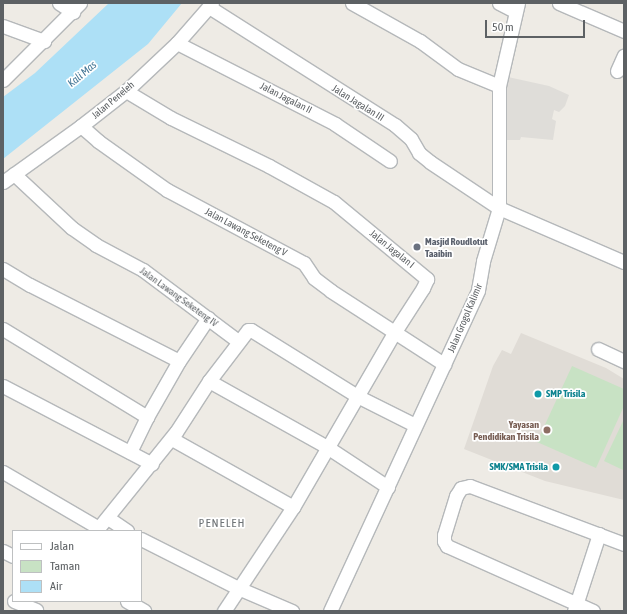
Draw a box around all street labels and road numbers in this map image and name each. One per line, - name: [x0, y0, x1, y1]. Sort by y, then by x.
- street label: Jalan Peneleh: [89, 79, 137, 121]
- street label: Jalan Jagalan II: [258, 80, 314, 116]
- street label: Jalan Jagalan III: [330, 82, 386, 124]
- street label: Jalan Lawang Seketeng V: [203, 205, 289, 259]
- street label: Jalan Jagalan I: [367, 227, 417, 271]
- street label: Jalan Lawang Seketeng IV: [138, 265, 220, 329]
- street label: Jalan Grogol Kalimir: [445, 282, 485, 354]

